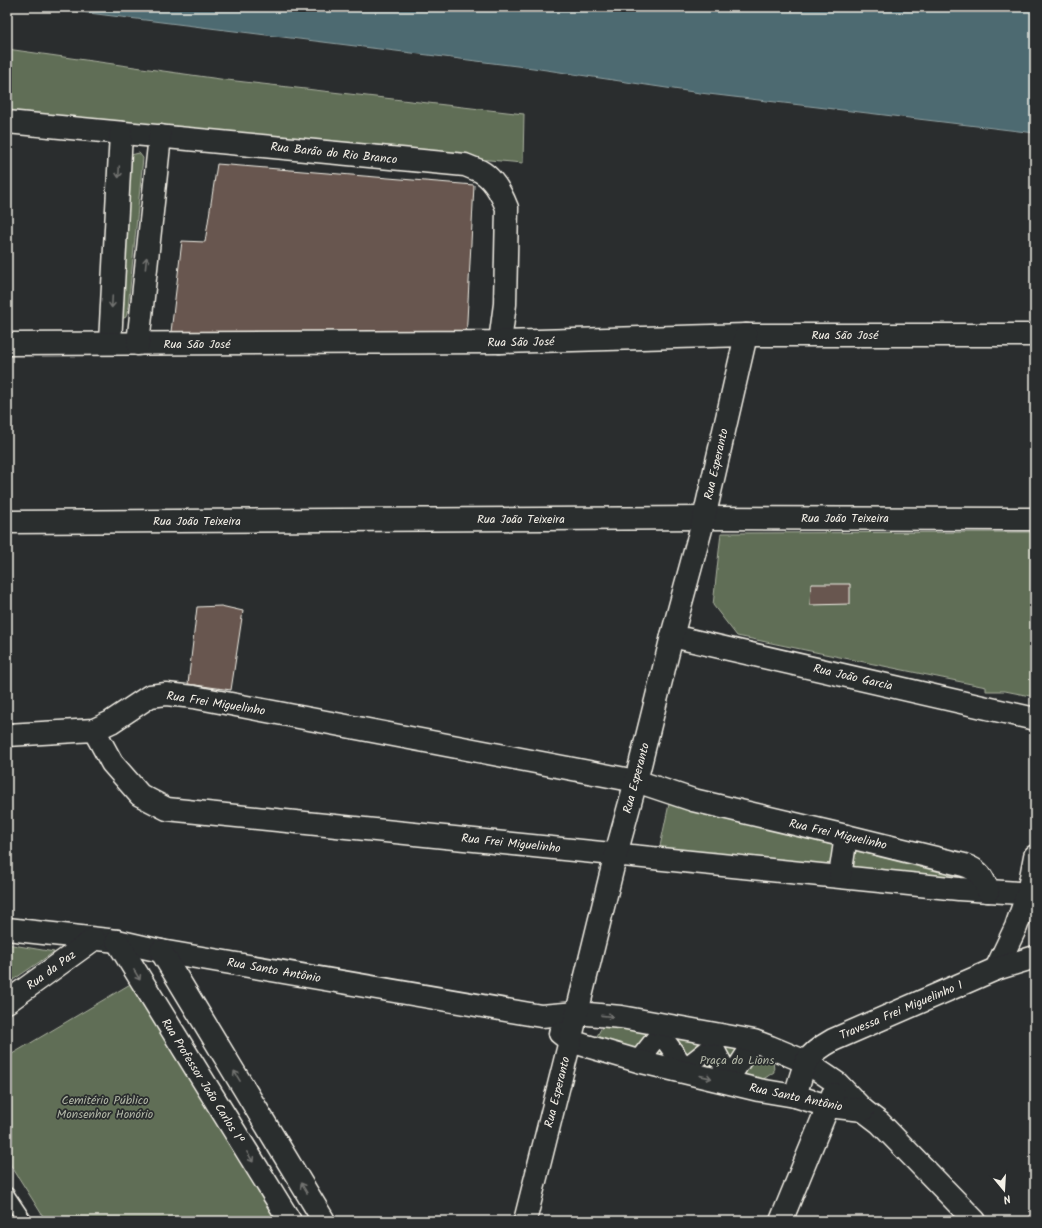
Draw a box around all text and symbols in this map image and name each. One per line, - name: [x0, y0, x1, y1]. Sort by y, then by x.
- street label: Rua Barão do Rio Branco: [270, 137, 398, 170]
- one-way arrow: [115, 165, 122, 178]
- one-way arrow: [143, 257, 150, 270]
- one-way arrow: [108, 295, 116, 308]
- street label: Rua São José: [812, 326, 879, 345]
- street label: Rua São José: [487, 332, 555, 353]
- street label: Rua São José: [164, 335, 231, 354]
- street label: Rua Esperanto: [699, 427, 734, 502]
- street label: Rua João Teixeira: [801, 509, 889, 528]
- street label: Rua João Teixeira: [477, 510, 565, 529]
- street label: Rua João Teixeira: [153, 512, 241, 531]
- street label: Rua João Garcia: [811, 659, 895, 696]
- street label: Rua Frei Miguelinho: [165, 686, 267, 721]
- street label: Rua Esperanto: [618, 741, 655, 816]
- street label: Rua Frei Miguelinho: [787, 814, 889, 855]
- street label: Rua Frei Miguelinho: [460, 829, 562, 858]
- street label: Rua da Paz: [23, 946, 80, 995]
- street label: Rua Santo Antônio: [226, 953, 322, 988]
- one-way arrow: [133, 969, 141, 980]
- street label: Travessa Frei Miguelinho 1: [837, 976, 966, 1045]
- one-way arrow: [601, 1012, 614, 1020]
- street label: Rua Professor João Carlos 1ª: [156, 1015, 249, 1148]
- park label: Praça do Lions: [700, 1051, 774, 1070]
- street label: Rua Esperanto: [539, 1055, 575, 1130]
- one-way arrow: [233, 1071, 241, 1082]
- one-way arrow: [699, 1074, 712, 1082]
- street label: Rua Santo Antônio: [747, 1078, 844, 1117]
- park label: Cemitério Público Monsenhor Honório: [57, 1091, 153, 1124]
- one-way arrow: [246, 1151, 254, 1162]
- north arrow: [984, 1170, 1024, 1210]
- one-way arrow: [300, 1183, 308, 1194]
- text: N: [1001, 1189, 1013, 1208]

